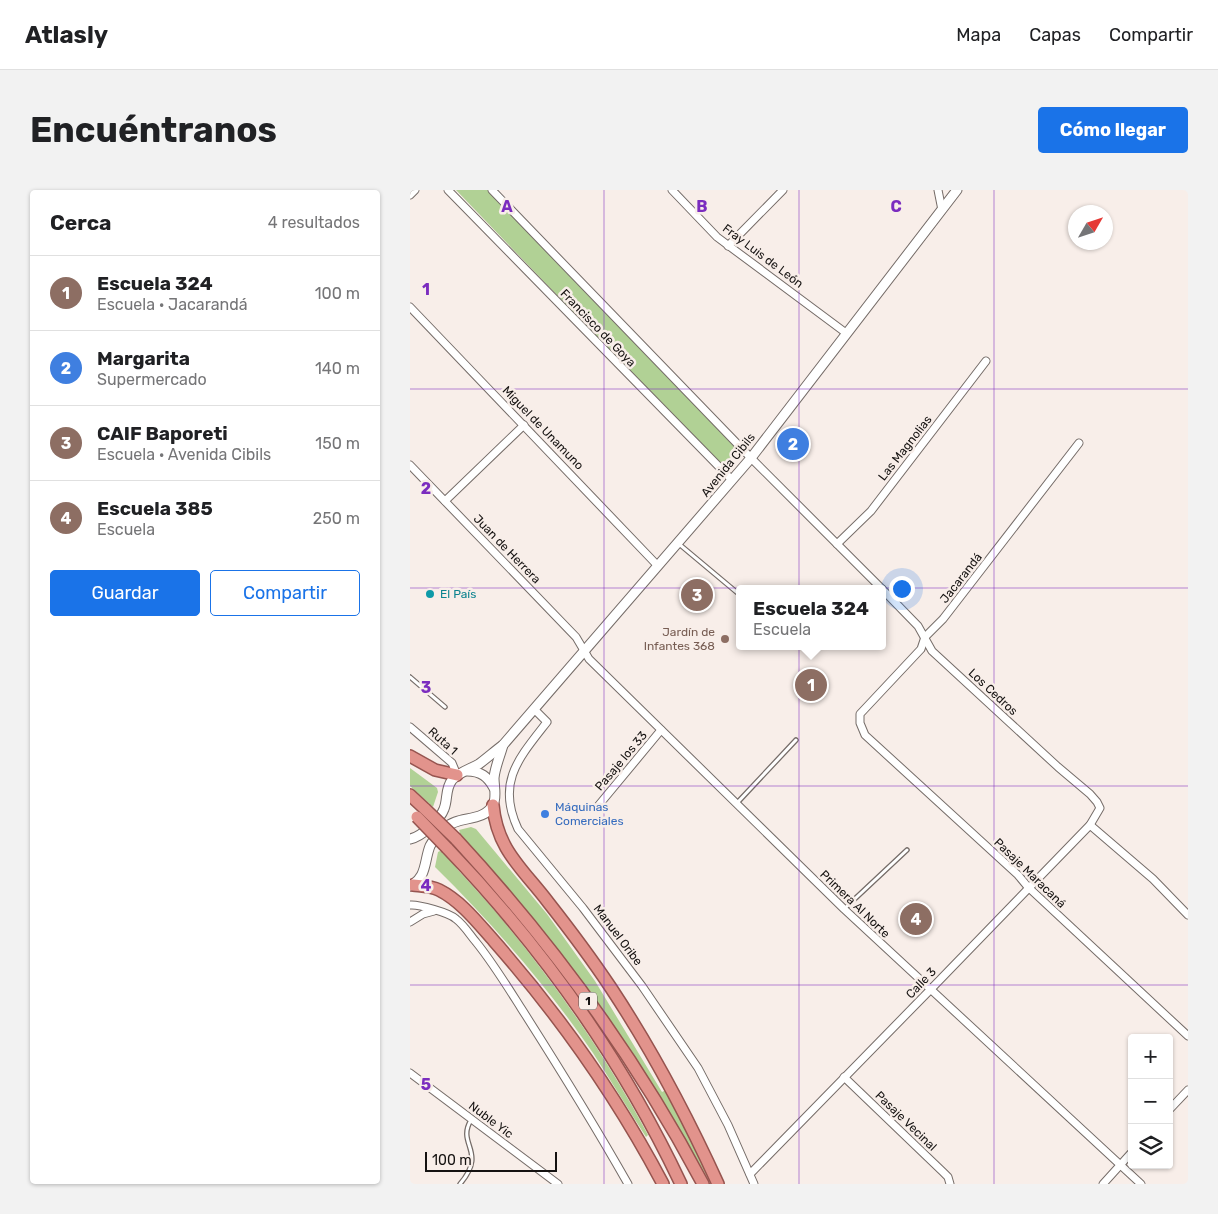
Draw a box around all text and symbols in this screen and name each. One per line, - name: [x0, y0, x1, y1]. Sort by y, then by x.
- text: Atlasly: [25, 21, 108, 49]
- text: Mapa: [956, 24, 1001, 46]
- text: Capas: [1029, 24, 1081, 46]
- text: Compartir: [1109, 24, 1193, 46]
- button: Cómo llegar: [1038, 107, 1188, 153]
- text: Encuéntranos: [30, 109, 277, 151]
- text: A: [501, 197, 513, 216]
- text: B: [696, 197, 708, 216]
- text: C: [890, 197, 902, 216]
- north arrow: [1068, 205, 1113, 250]
- text: Cerca: [50, 210, 111, 235]
- text: 4 resultados: [268, 213, 360, 232]
- street label: Fray Luis de León: [720, 221, 806, 291]
- text: Escuela 324: [97, 272, 213, 295]
- text: 1: [422, 280, 430, 299]
- text: 1: [62, 284, 70, 303]
- text: 100 m: [315, 284, 360, 303]
- street label: Francisco de Goya: [558, 286, 638, 370]
- text: Escuela · Jacarandá: [97, 295, 248, 314]
- text: Margarita: [97, 347, 190, 370]
- text: 2: [61, 359, 71, 378]
- text: 140 m: [315, 359, 360, 378]
- text: Supermercado: [97, 370, 207, 389]
- street label: Miguel de Unamuno: [500, 383, 587, 473]
- street label: Las Magnolias: [875, 413, 935, 483]
- text: CAIF Baporeti: [97, 422, 228, 445]
- pin: 2: [777, 425, 809, 463]
- street label: Avenida Cibils: [698, 430, 758, 500]
- text: 3: [61, 434, 71, 453]
- text: 150 m: [315, 434, 360, 453]
- text: Escuela · Avenida Cibils: [97, 445, 271, 464]
- text: 2: [421, 479, 431, 498]
- text: Escuela 385: [97, 497, 213, 520]
- text: 4: [61, 509, 71, 528]
- text: 250 m: [313, 509, 360, 528]
- street label: Juan de Herrera: [471, 512, 543, 586]
- text: Escuela: [97, 520, 155, 539]
- street label: Jacarandá: [937, 550, 985, 606]
- button: Guardar: [50, 570, 200, 616]
- button: Compartir: [210, 570, 360, 616]
- pin: 3: [681, 576, 713, 614]
- your location: [889, 576, 915, 602]
- popup: [736, 585, 886, 650]
- place label: El País: [440, 587, 476, 601]
- marker: El País: [424, 588, 436, 600]
- text: Escuela 324: [753, 597, 869, 620]
- text: Escuela: [753, 620, 811, 639]
- place label: Jardín de Infantes 368: [644, 625, 715, 653]
- marker: Jardín de Infantes 368: [719, 633, 731, 645]
- pin: 1: [795, 666, 827, 704]
- street label: Los Cedros: [966, 666, 1020, 718]
- text: 3: [421, 678, 431, 697]
- street label: Ruta 1: [426, 724, 460, 758]
- street label: Pasaje los 33: [592, 729, 650, 793]
- place label: Máquinas Comerciales: [555, 800, 624, 828]
- marker: Máquinas Comerciales: [539, 808, 551, 820]
- street label: Pasaje Maracaná: [991, 835, 1069, 911]
- street label: Primera Al Norte: [817, 867, 893, 941]
- text: 4: [421, 876, 432, 895]
- pin: 4: [900, 900, 932, 938]
- street label: Manuel Oribe: [591, 902, 646, 968]
- street label: Calle 3: [903, 965, 939, 1001]
- road number: 1: [579, 992, 597, 1009]
- map controls: [1128, 1034, 1173, 1169]
- button: +: [1128, 1034, 1173, 1079]
- text: 5: [421, 1075, 431, 1094]
- button: −: [1128, 1079, 1173, 1124]
- street label: Pasaje Vecinal: [872, 1088, 940, 1154]
- street label: Nuble Yic: [466, 1099, 516, 1141]
- button: layers: [1128, 1124, 1173, 1169]
- scale bar: [425, 1149, 558, 1172]
- text: 100 m: [432, 1152, 472, 1169]

